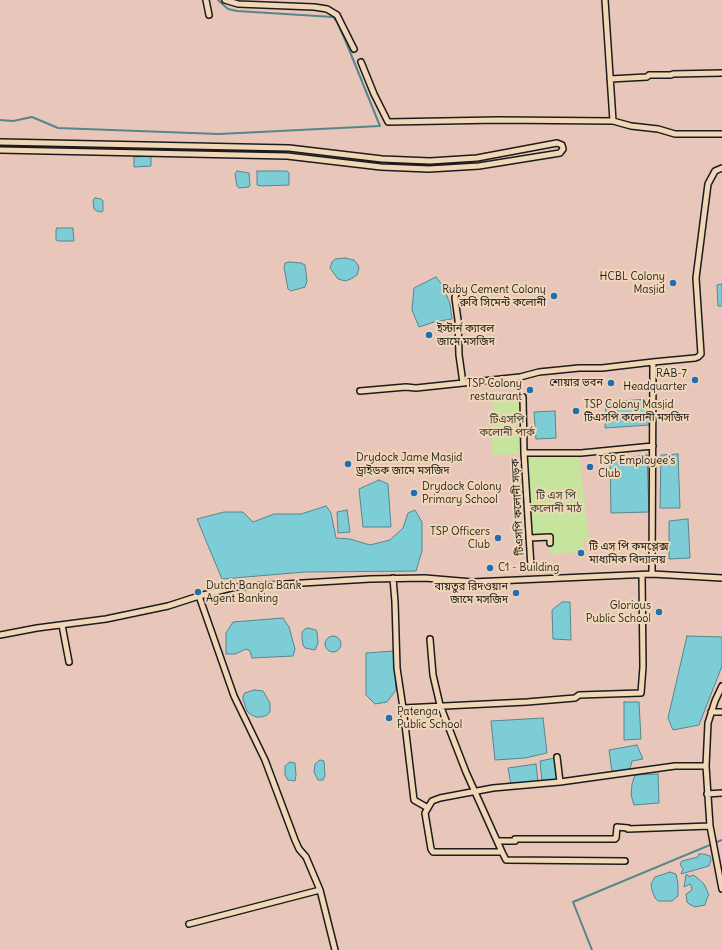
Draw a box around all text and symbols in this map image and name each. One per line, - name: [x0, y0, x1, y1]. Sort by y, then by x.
- place label: HCBL Colony Masjid: [600, 270, 665, 296]
- marker: HCBL Colony Masjid: [668, 278, 678, 288]
- place label: Ruby Cement Colony রুবি সিমেন্ট কলোনী: [442, 283, 546, 309]
- marker: Ruby Cement Colony রুবি সিমেন্ট কলোনী: [549, 291, 559, 301]
- place label: ইস্টার্ন ক্যাবল জামে মসজিদ: [437, 322, 495, 348]
- marker: ইস্টার্ন ক্যাবল জামে মসজিদ: [424, 330, 434, 340]
- place label: RAB-7 Headquarter: [623, 367, 687, 393]
- marker: RAB-7 Headquarter: [690, 375, 700, 385]
- place label: শোয়ার ভবন: [549, 376, 603, 390]
- place label: TSP Colony restaurant: [466, 377, 522, 403]
- marker: শোয়ার ভবন: [606, 378, 616, 388]
- marker: TSP Colony restaurant: [525, 385, 535, 395]
- place label: TSP Colony Masjid টিএসপি কলোনী মসজিদ: [584, 398, 689, 424]
- marker: TSP Colony Masjid টিএসপি কলোনী মসজিদ: [571, 406, 581, 416]
- park label: টিএসপি কলোনী পার্ক: [479, 413, 535, 439]
- place label: Drydock Jame Masjid ড্রাইডক জামে মসজিদ: [356, 451, 463, 477]
- place label: TSP Employee's Club: [598, 454, 675, 480]
- street label: টিএসপি কলোনী সড়ক: [509, 458, 527, 556]
- marker: Drydock Jame Masjid ড্রাইডক জামে মসজিদ: [343, 459, 353, 469]
- marker: TSP Employee's Club: [585, 462, 595, 472]
- place label: Drydock Colony Primary School: [422, 480, 502, 506]
- marker: Drydock Colony Primary School: [409, 488, 419, 498]
- park label: টি এস পি কলোনী মাঠ: [530, 489, 582, 515]
- place label: TSP Officers Club: [430, 525, 490, 551]
- marker: TSP Officers Club: [493, 533, 503, 543]
- place label: টি এস পি কমপ্লেক্স মাধ্যমিক বিদ্যালয়: [589, 540, 669, 566]
- marker: টি এস পি কমপ্লেক্স মাধ্যমিক বিদ্যালয়: [576, 548, 586, 558]
- place label: C1 - Building: [498, 561, 559, 575]
- marker: C1 - Building: [485, 563, 495, 573]
- place label: Dutch Bangla Bank Agent Banking: [206, 579, 301, 605]
- place label: বায়তুর রিদওয়ান জামে মসজিদ: [435, 580, 508, 606]
- marker: Dutch Bangla Bank Agent Banking: [193, 587, 203, 597]
- marker: বায়তুর রিদওয়ান জামে মসজিদ: [511, 588, 521, 598]
- place label: Glorious Public School: [586, 599, 651, 625]
- marker: Glorious Public School: [654, 607, 664, 617]
- place label: Patenga Public School: [397, 705, 462, 731]
- marker: Patenga Public School: [384, 713, 394, 723]

